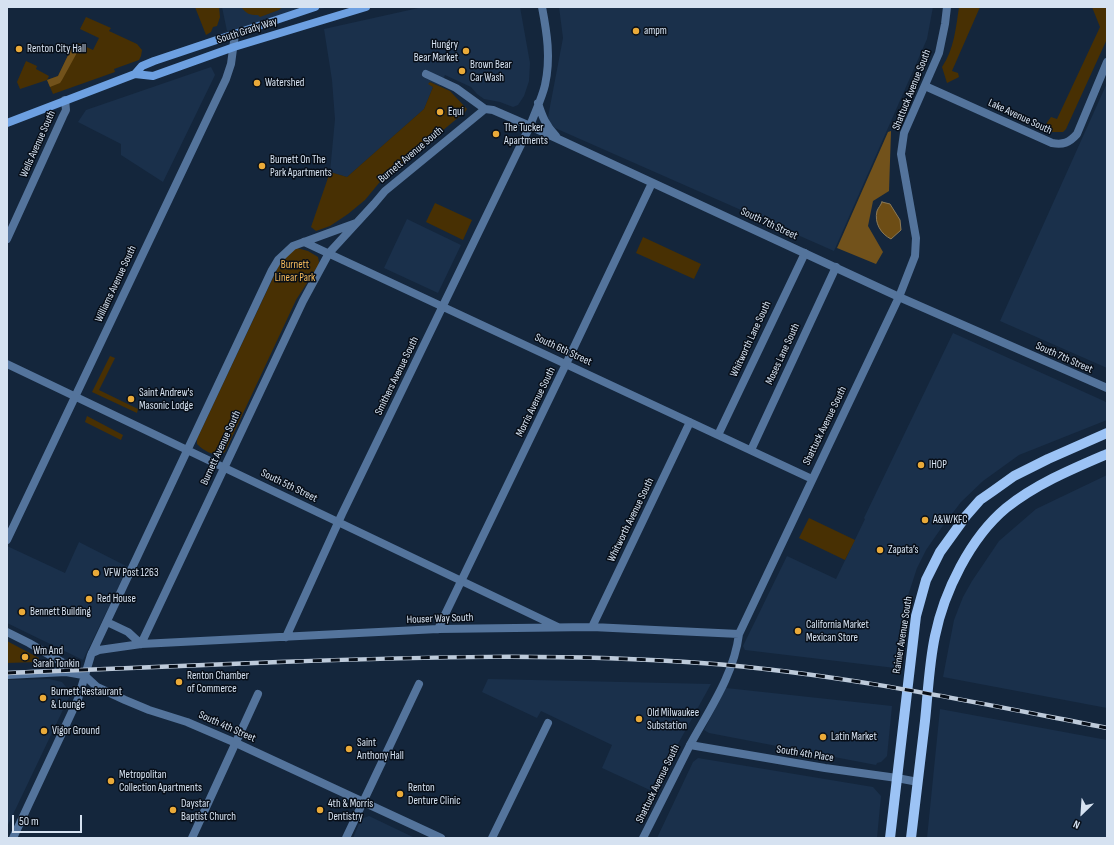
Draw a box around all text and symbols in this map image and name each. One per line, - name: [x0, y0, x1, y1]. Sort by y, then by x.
- street label: South Grady Way: [215, 15, 279, 47]
- place label: ampm: [644, 24, 667, 38]
- marker: ampm: [631, 26, 641, 36]
- place label: Hungry Bear Market: [414, 38, 458, 64]
- place label: Renton City Hall: [27, 42, 86, 56]
- marker: Renton City Hall: [14, 44, 24, 54]
- marker: Hungry Bear Market: [461, 46, 471, 56]
- street label: Shattuck Avenue South: [890, 48, 934, 132]
- place label: Brown Bear Car Wash: [470, 58, 512, 84]
- marker: Brown Bear Car Wash: [457, 66, 467, 76]
- place label: Watershed: [265, 76, 304, 90]
- marker: Watershed: [252, 78, 262, 88]
- street label: Lake Avenue South: [986, 96, 1054, 138]
- place label: Equi: [448, 105, 464, 119]
- marker: Equi: [435, 107, 445, 117]
- street label: Wells Avenue South: [17, 109, 59, 179]
- place label: The Tucker Apartments: [504, 121, 548, 147]
- street label: Burnett Avenue South: [376, 124, 446, 186]
- marker: The Tucker Apartments: [491, 129, 501, 139]
- place label: Burnett On The Park Apartments: [270, 153, 332, 179]
- marker: Burnett On The Park Apartments: [257, 161, 267, 171]
- street label: South 7th Street: [738, 205, 800, 243]
- street label: Williams Avenue South: [92, 244, 140, 324]
- park label: Burnett Linear Park: [275, 258, 315, 284]
- street label: Whitworth Lane South: [728, 299, 774, 379]
- street label: Moses Lane South: [763, 321, 803, 387]
- street label: South 6th Street: [532, 331, 594, 369]
- street label: Smithers Avenue South: [372, 335, 422, 417]
- street label: South 7th Street: [1033, 340, 1095, 376]
- street label: Morris Avenue South: [513, 365, 559, 439]
- street label: Shattuck Avenue South: [800, 385, 850, 467]
- place label: Saint Andrew's Masonic Lodge: [139, 386, 193, 412]
- marker: Saint Andrew's Masonic Lodge: [126, 394, 136, 404]
- street label: Burnett Avenue South: [198, 409, 244, 487]
- place label: IHOP: [929, 458, 947, 472]
- marker: IHOP: [916, 460, 926, 470]
- street label: South 5th Street: [259, 467, 319, 505]
- street label: Whitworth Avenue South: [605, 476, 657, 564]
- place label: A&W/KFC: [933, 513, 968, 527]
- marker: A&W/KFC: [920, 515, 930, 525]
- place label: Zapata’s: [888, 543, 918, 557]
- marker: Zapata’s: [875, 545, 885, 555]
- place label: VFW Post 1263: [104, 566, 159, 580]
- marker: VFW Post 1263: [91, 568, 101, 578]
- place label: Red House: [97, 592, 136, 606]
- marker: Red House: [84, 594, 94, 604]
- street label: Rainier Avenue South: [890, 596, 916, 674]
- place label: Bennett Building: [30, 605, 91, 619]
- marker: Bennett Building: [17, 607, 27, 617]
- street label: Houser Way South: [406, 611, 474, 627]
- place label: California Market Mexican Store: [806, 618, 869, 644]
- marker: California Market Mexican Store: [793, 626, 803, 636]
- place label: Wm And Sarah Tonkin: [33, 644, 80, 670]
- marker: Wm And Sarah Tonkin: [20, 652, 30, 662]
- place label: Renton Chamber of Commerce: [187, 669, 249, 695]
- marker: Renton Chamber of Commerce: [174, 677, 184, 687]
- place label: Burnett Restaurant & Lounge: [51, 685, 122, 711]
- marker: Burnett Restaurant & Lounge: [38, 693, 48, 703]
- place label: Old Milwaukee Substation: [647, 706, 699, 732]
- street label: South 4th Street: [196, 709, 258, 745]
- marker: Old Milwaukee Substation: [634, 714, 644, 724]
- place label: Vigor Ground: [52, 724, 100, 738]
- marker: Vigor Ground: [39, 726, 49, 736]
- place label: Latin Market: [831, 730, 877, 744]
- marker: Latin Market: [818, 732, 828, 742]
- place label: Saint Anthony Hall: [357, 736, 404, 762]
- street label: Shattuck Avenue South: [633, 743, 683, 825]
- street label: South 4th Place: [775, 743, 835, 765]
- marker: Saint Anthony Hall: [344, 744, 354, 754]
- place label: Metropolitan Collection Apartments: [119, 768, 202, 794]
- marker: Metropolitan Collection Apartments: [106, 776, 116, 786]
- place label: Renton Denture Clinic: [408, 781, 461, 807]
- marker: Renton Denture Clinic: [395, 789, 405, 799]
- north arrow: [1062, 793, 1102, 833]
- place label: Daystar Baptist Church: [181, 797, 236, 823]
- place label: 4th & Morris Dentistry: [328, 797, 373, 823]
- marker: Daystar Baptist Church: [168, 805, 178, 815]
- marker: 4th & Morris Dentistry: [315, 805, 325, 815]
- scale bar: [14, 807, 84, 833]
- text: 50 m: [19, 814, 39, 829]
- text: N: [1071, 817, 1082, 831]

